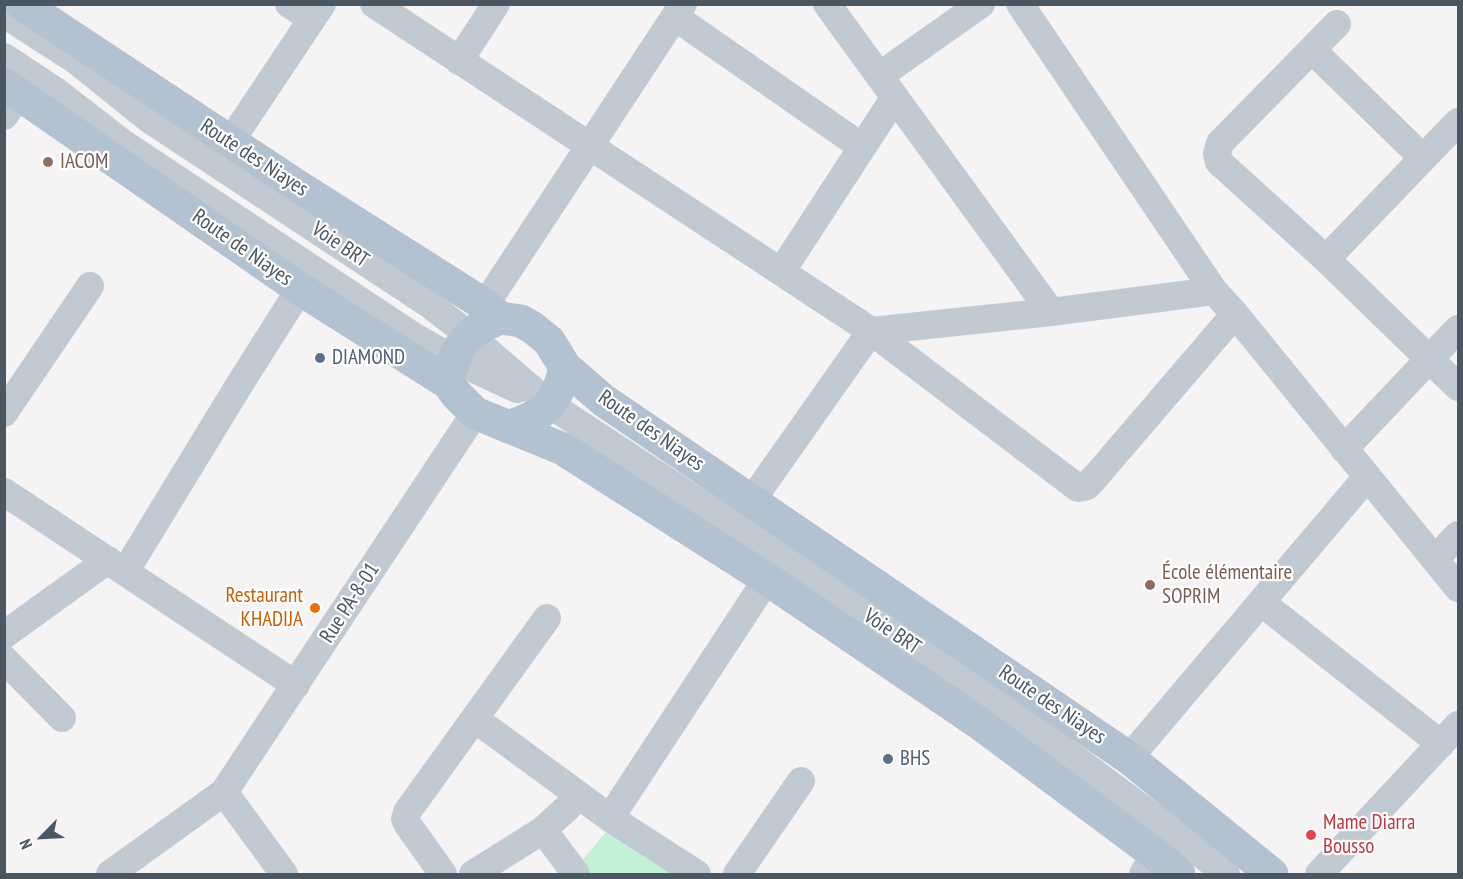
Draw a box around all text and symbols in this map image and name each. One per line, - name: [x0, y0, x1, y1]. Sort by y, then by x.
- street label: Route des Niayes: [195, 114, 313, 202]
- place label: IACOM: [60, 149, 108, 175]
- marker: IACOM: [41, 155, 55, 169]
- street label: Route de Niayes: [187, 204, 297, 292]
- street label: Voie BRT: [307, 217, 373, 273]
- place label: DIAMOND: [332, 345, 405, 371]
- marker: DIAMOND: [313, 351, 327, 365]
- street label: Route des Niayes: [593, 385, 709, 477]
- street label: Rue PA-8-01: [315, 558, 385, 648]
- place label: École élémentaire SOPRIM: [1162, 560, 1292, 610]
- marker: École élémentaire SOPRIM: [1143, 578, 1157, 592]
- place label: Restaurant KHADIJA: [226, 583, 303, 633]
- marker: Restaurant KHADIJA: [308, 601, 322, 615]
- street label: Voie BRT: [859, 604, 925, 660]
- street label: Route des Niayes: [994, 660, 1110, 750]
- place label: BHS: [900, 746, 930, 772]
- marker: BHS: [881, 752, 895, 766]
- north arrow: [12, 807, 72, 867]
- place label: Mame Diarra Bousso: [1323, 810, 1415, 860]
- marker: Mame Diarra Bousso: [1304, 828, 1318, 842]
- text: N: [15, 836, 36, 852]

